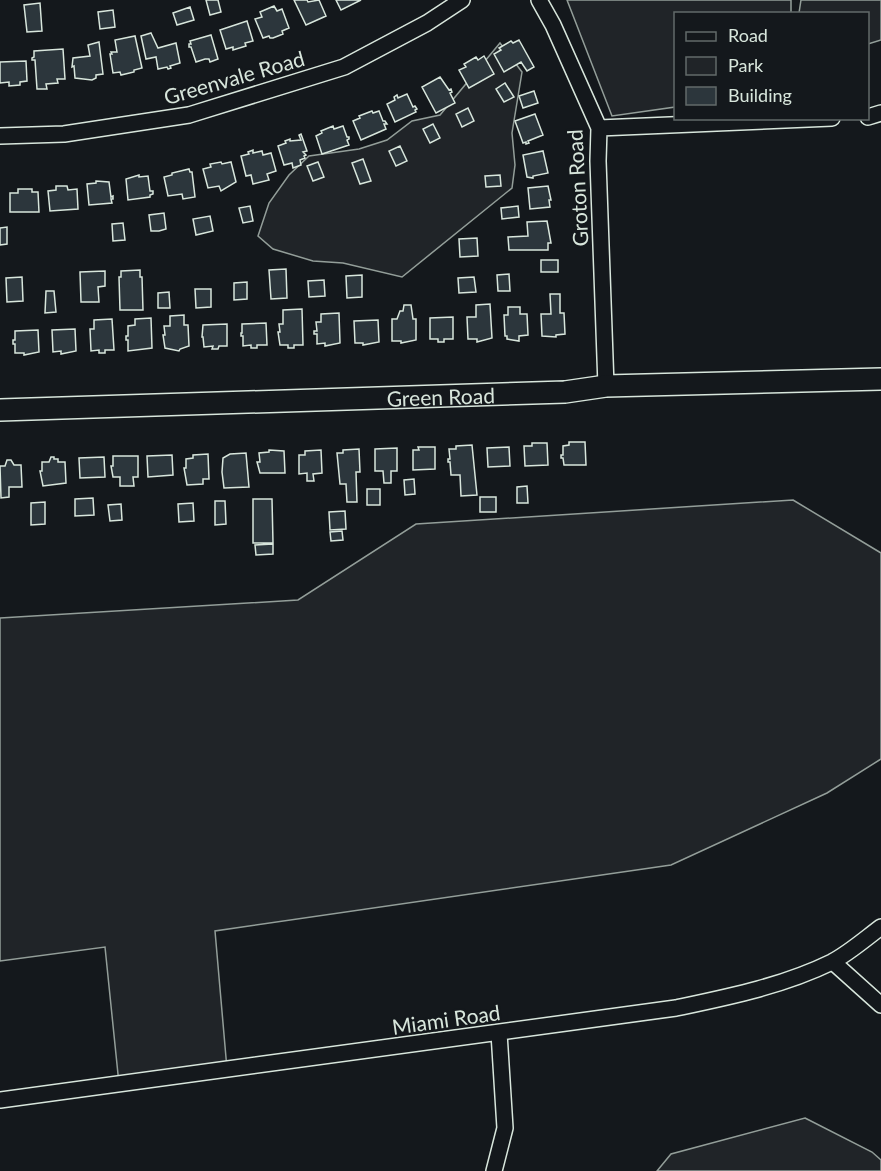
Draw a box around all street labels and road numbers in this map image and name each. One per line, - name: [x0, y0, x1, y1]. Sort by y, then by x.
- street label: Greenvale Road: [161, 45, 307, 109]
- street label: Groton Road: [561, 129, 593, 247]
- street label: Green Road: [386, 382, 495, 410]
- street label: Miami Road: [390, 999, 502, 1039]

